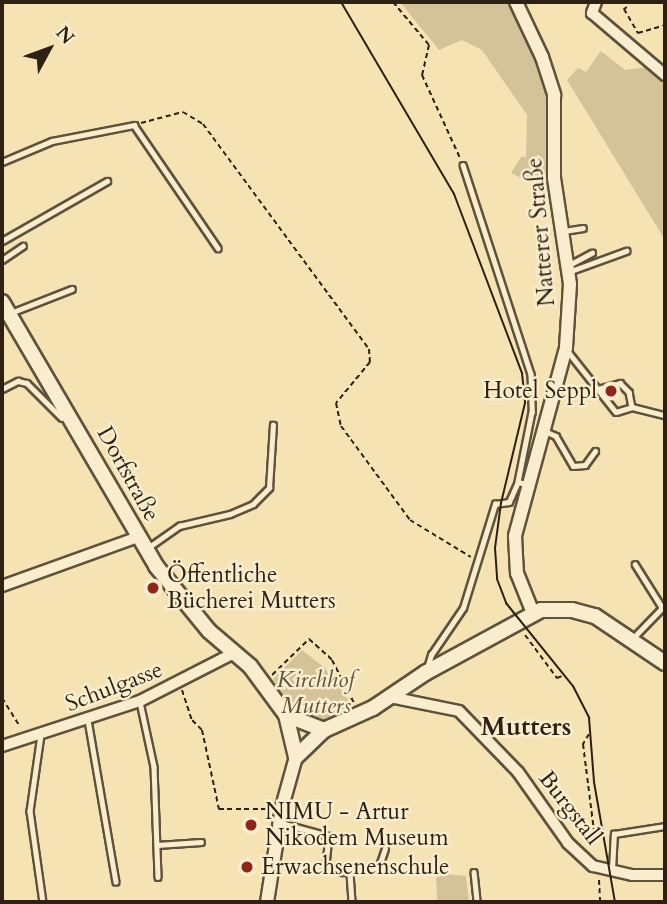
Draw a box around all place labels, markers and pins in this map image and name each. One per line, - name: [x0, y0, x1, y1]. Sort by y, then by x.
- place label: Hotel Seppl: [483, 377, 597, 405]
- marker: Hotel Seppl: [603, 383, 619, 399]
- place label: Öffentliche Bücherei Mutters: [167, 561, 336, 615]
- marker: Öffentliche Bücherei Mutters: [145, 580, 161, 596]
- place label: NIMU - Artur Nikodem Museum: [265, 798, 449, 852]
- marker: NIMU - Artur Nikodem Museum: [243, 817, 259, 833]
- place label: Erwachsenenschule: [261, 853, 450, 881]
- marker: Erwachsenenschule: [239, 859, 255, 875]

